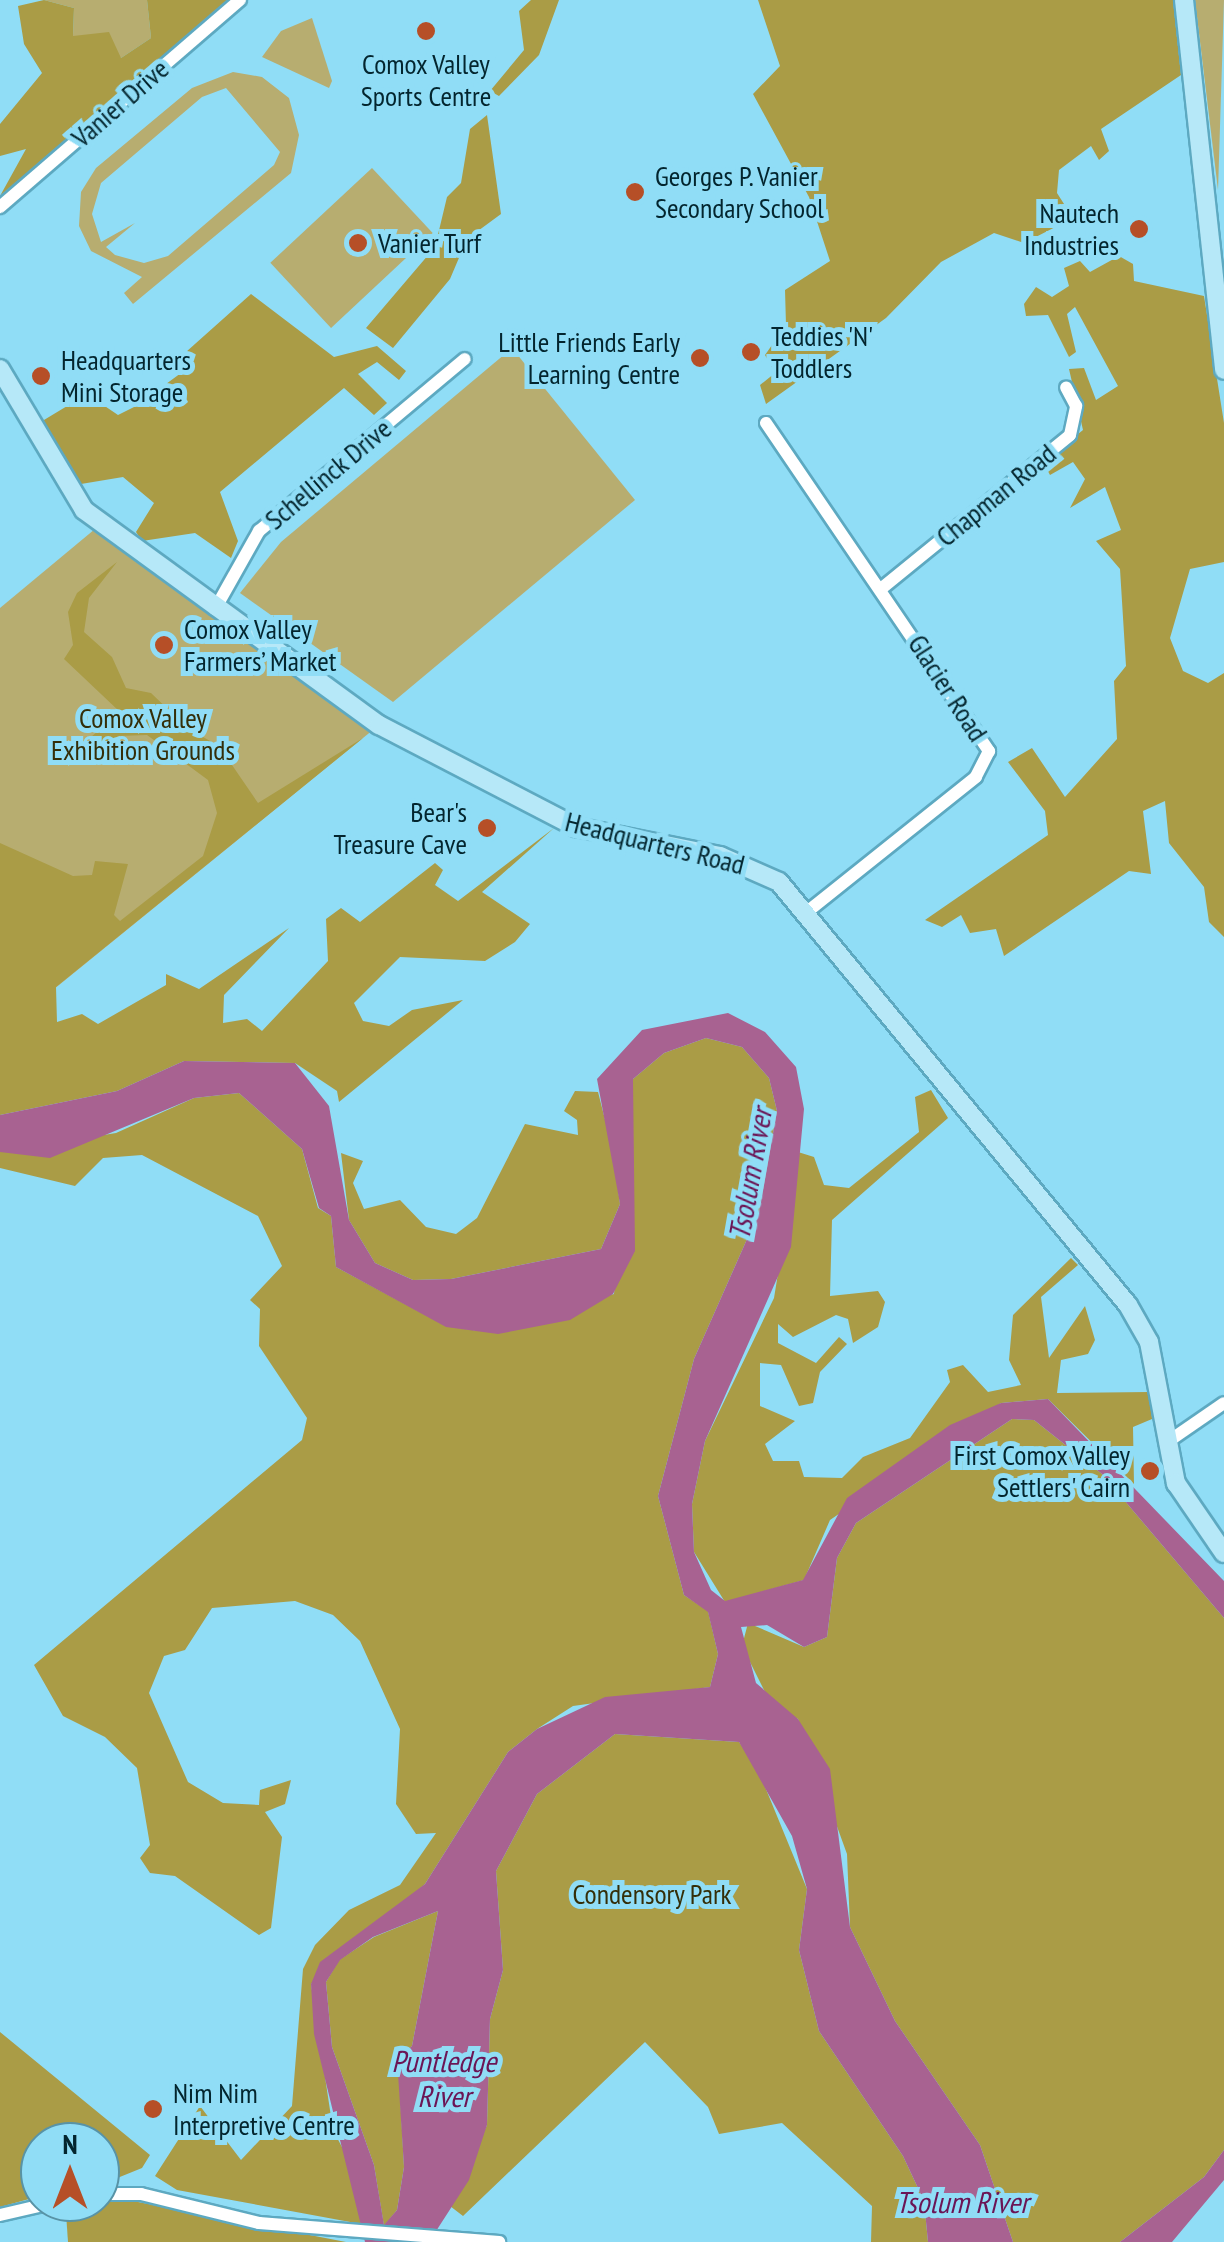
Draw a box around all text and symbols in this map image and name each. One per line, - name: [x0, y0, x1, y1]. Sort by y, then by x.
- marker: Comox Valley Sports Centre: [415, 20, 437, 42]
- place label: Comox Valley Sports Centre: [361, 47, 491, 113]
- street label: Vanier Drive: [65, 52, 175, 154]
- place label: Georges P. Vanier Secondary School: [655, 159, 825, 225]
- marker: Georges P. Vanier Secondary School: [624, 181, 646, 203]
- place label: Nautech Industries: [1024, 196, 1119, 262]
- marker: Nautech Industries: [1128, 218, 1150, 240]
- place label: Vanier Turf: [378, 226, 482, 260]
- marker: Vanier Turf: [347, 232, 369, 254]
- place label: Teddies 'N' Toddlers: [771, 319, 875, 385]
- place label: Little Friends Early Learning Centre: [498, 325, 680, 391]
- marker: Teddies 'N' Toddlers: [740, 341, 762, 363]
- place label: Headquarters Mini Storage: [61, 343, 191, 409]
- marker: Little Friends Early Learning Centre: [689, 347, 711, 369]
- marker: Headquarters Mini Storage: [30, 365, 52, 387]
- street label: Schellinck Drive: [258, 411, 398, 537]
- street label: Chapman Road: [929, 437, 1063, 553]
- place label: Comox Valley Farmers’ Market: [184, 612, 338, 678]
- street label: Glacier Road: [901, 628, 995, 748]
- marker: Comox Valley Farmers’ Market: [153, 634, 175, 656]
- park label: Comox Valley Exhibition Grounds: [51, 701, 235, 767]
- place label: Bear's Treasure Cave: [334, 795, 467, 861]
- street label: Headquarters Road: [562, 804, 748, 882]
- marker: Bear's Treasure Cave: [476, 817, 498, 839]
- water label: Tsolum River: [721, 1105, 779, 1243]
- place label: First Comox Valley Settlers' Cairn: [953, 1438, 1130, 1504]
- marker: First Comox Valley Settlers' Cairn: [1139, 1460, 1161, 1482]
- park label: Condensory Park: [572, 1877, 732, 1911]
- water label: Puntledge River: [392, 2043, 496, 2114]
- place label: Nim Nim Interpretive Centre: [173, 2076, 355, 2142]
- marker: Nim Nim Interpretive Centre: [142, 2098, 164, 2120]
- north arrow: [20, 2122, 120, 2222]
- text: N: [62, 2125, 78, 2162]
- water label: Tsolum River: [895, 2184, 1029, 2220]

